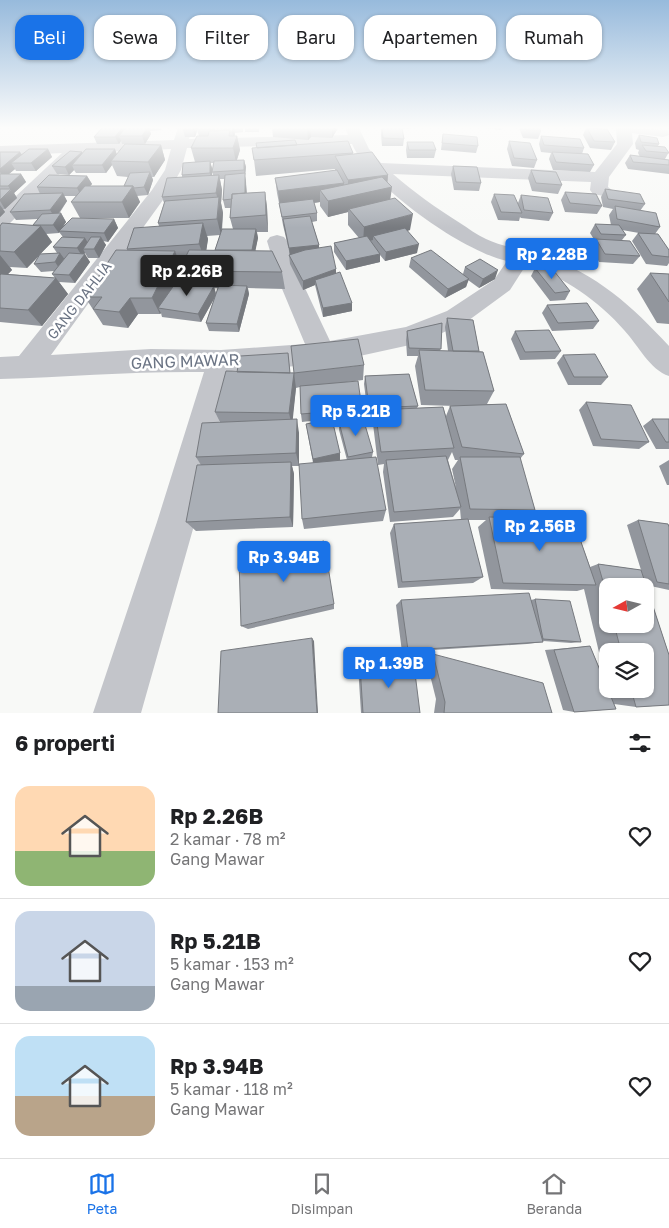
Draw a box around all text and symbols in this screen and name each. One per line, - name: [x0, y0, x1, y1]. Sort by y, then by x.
- chip: Beli: [15, 15, 84, 60]
- chip: Sewa: [94, 15, 176, 60]
- chip: Filter: [186, 15, 268, 60]
- chip: Baru: [278, 15, 354, 60]
- chip: Apartemen: [364, 15, 496, 60]
- chip: Rumah: [506, 15, 602, 60]
- pin: Rp 2.28B: [500, 238, 604, 280]
- text: Rp 2.28B: [516, 244, 588, 264]
- pin: Rp 2.26B: [135, 254, 239, 297]
- street label: GANG DAHLIA: [43, 257, 115, 342]
- text: Rp 2.26B: [151, 261, 223, 281]
- street label: GANG MAWAR: [130, 349, 240, 373]
- pin: Rp 5.21B: [304, 394, 408, 437]
- text: Rp 5.21B: [321, 401, 391, 421]
- pin: Rp 2.56B: [488, 510, 592, 552]
- text: Rp 2.56B: [504, 516, 576, 536]
- pin: Rp 3.94B: [232, 540, 336, 583]
- text: Rp 3.94B: [248, 547, 320, 567]
- north arrow: [599, 578, 654, 632]
- map controls: [599, 578, 654, 698]
- button: layers: [599, 643, 654, 698]
- pin: Rp 1.39B: [337, 646, 441, 689]
- text: Rp 1.39B: [354, 653, 424, 673]
- icon: filters: [626, 729, 654, 757]
- text: 6 properti: [15, 730, 115, 756]
- text: Rp 2.26B: [170, 803, 263, 829]
- icon: home: [55, 806, 115, 866]
- icon: heart: [626, 822, 654, 850]
- text: 2 kamar · 78 m²: [170, 829, 286, 849]
- text: Gang Mawar: [170, 849, 265, 869]
- text: Rp 5.21B: [170, 928, 261, 954]
- icon: home: [55, 931, 115, 991]
- icon: heart: [626, 947, 654, 975]
- text: 5 kamar · 153 m²: [170, 954, 294, 974]
- text: Gang Mawar: [170, 974, 265, 994]
- text: Rp 3.94B: [170, 1053, 264, 1079]
- icon: home: [55, 1056, 115, 1116]
- icon: heart: [626, 1072, 654, 1100]
- text: 5 kamar · 118 m²: [170, 1079, 293, 1099]
- text: Gang Mawar: [170, 1099, 265, 1119]
- tab: Peta: [87, 1170, 117, 1217]
- tab: Disimpan: [291, 1170, 353, 1217]
- tab: Beranda: [526, 1170, 582, 1217]

